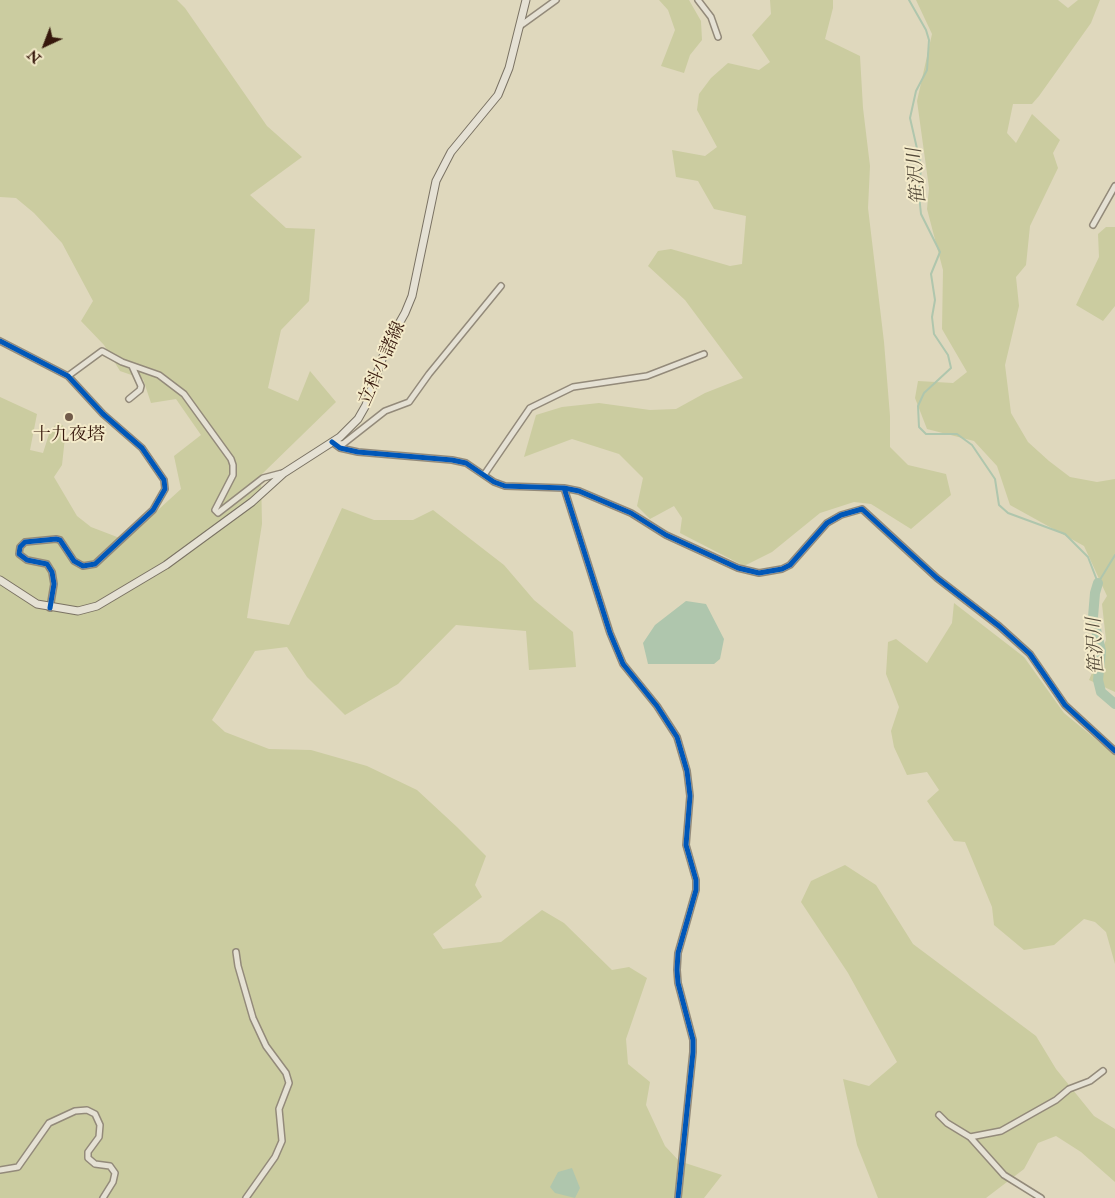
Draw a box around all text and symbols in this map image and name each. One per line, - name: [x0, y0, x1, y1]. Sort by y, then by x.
- north arrow: [20, 20, 70, 70]
- text: N: [24, 46, 45, 67]
- water label: 笹沢川: [904, 147, 932, 205]
- street label: 立科小諸線: [355, 318, 411, 410]
- marker: 十九夜塔: [63, 411, 75, 423]
- place label: 十九夜塔: [33, 425, 105, 447]
- water label: 笹沢川: [1084, 617, 1110, 675]

